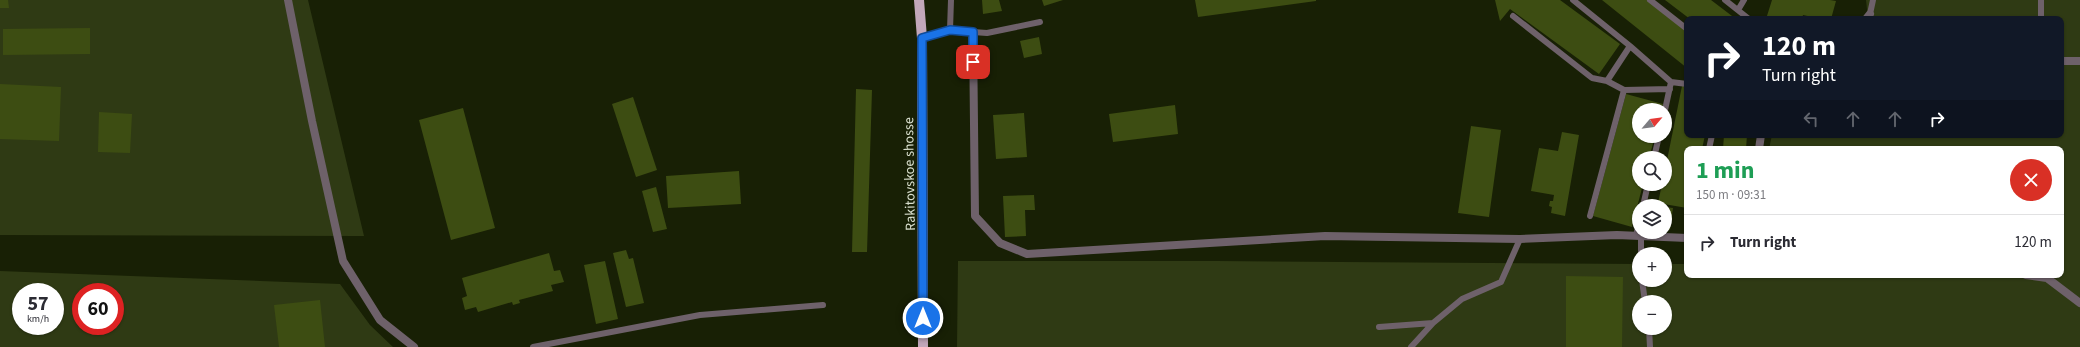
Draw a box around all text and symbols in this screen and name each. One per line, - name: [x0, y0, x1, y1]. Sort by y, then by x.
- text: 120 m: [1762, 26, 1836, 66]
- icon: right: [1696, 32, 1748, 84]
- pin: [956, 45, 990, 79]
- icon: arrive: [962, 51, 984, 73]
- text: Turn right: [1762, 63, 1836, 88]
- north arrow: [1632, 103, 1672, 143]
- map controls: [1632, 103, 1672, 335]
- icon: left: [1800, 108, 1822, 130]
- icon: ahead: [1842, 108, 1864, 130]
- icon: ahead: [1884, 108, 1906, 130]
- icon: right: [1926, 108, 1948, 130]
- street label: Rakitovskoe shosse: [899, 117, 921, 231]
- button: search: [1632, 151, 1672, 191]
- text: 1 min: [1696, 153, 1754, 188]
- button: close: [2010, 159, 2052, 201]
- text: 150 m · 09:31: [1696, 186, 1766, 204]
- button: layers: [1632, 199, 1672, 239]
- icon: right: [1696, 232, 1718, 254]
- text: Turn right: [1730, 232, 1796, 253]
- text: 120 m: [2014, 232, 2052, 253]
- button: +: [1632, 247, 1672, 287]
- speed limit sign: 60: [72, 283, 124, 335]
- text: 57: [27, 290, 49, 318]
- button: −: [1632, 295, 1672, 335]
- position arrow: [902, 297, 944, 339]
- text: km/h: [27, 312, 49, 326]

